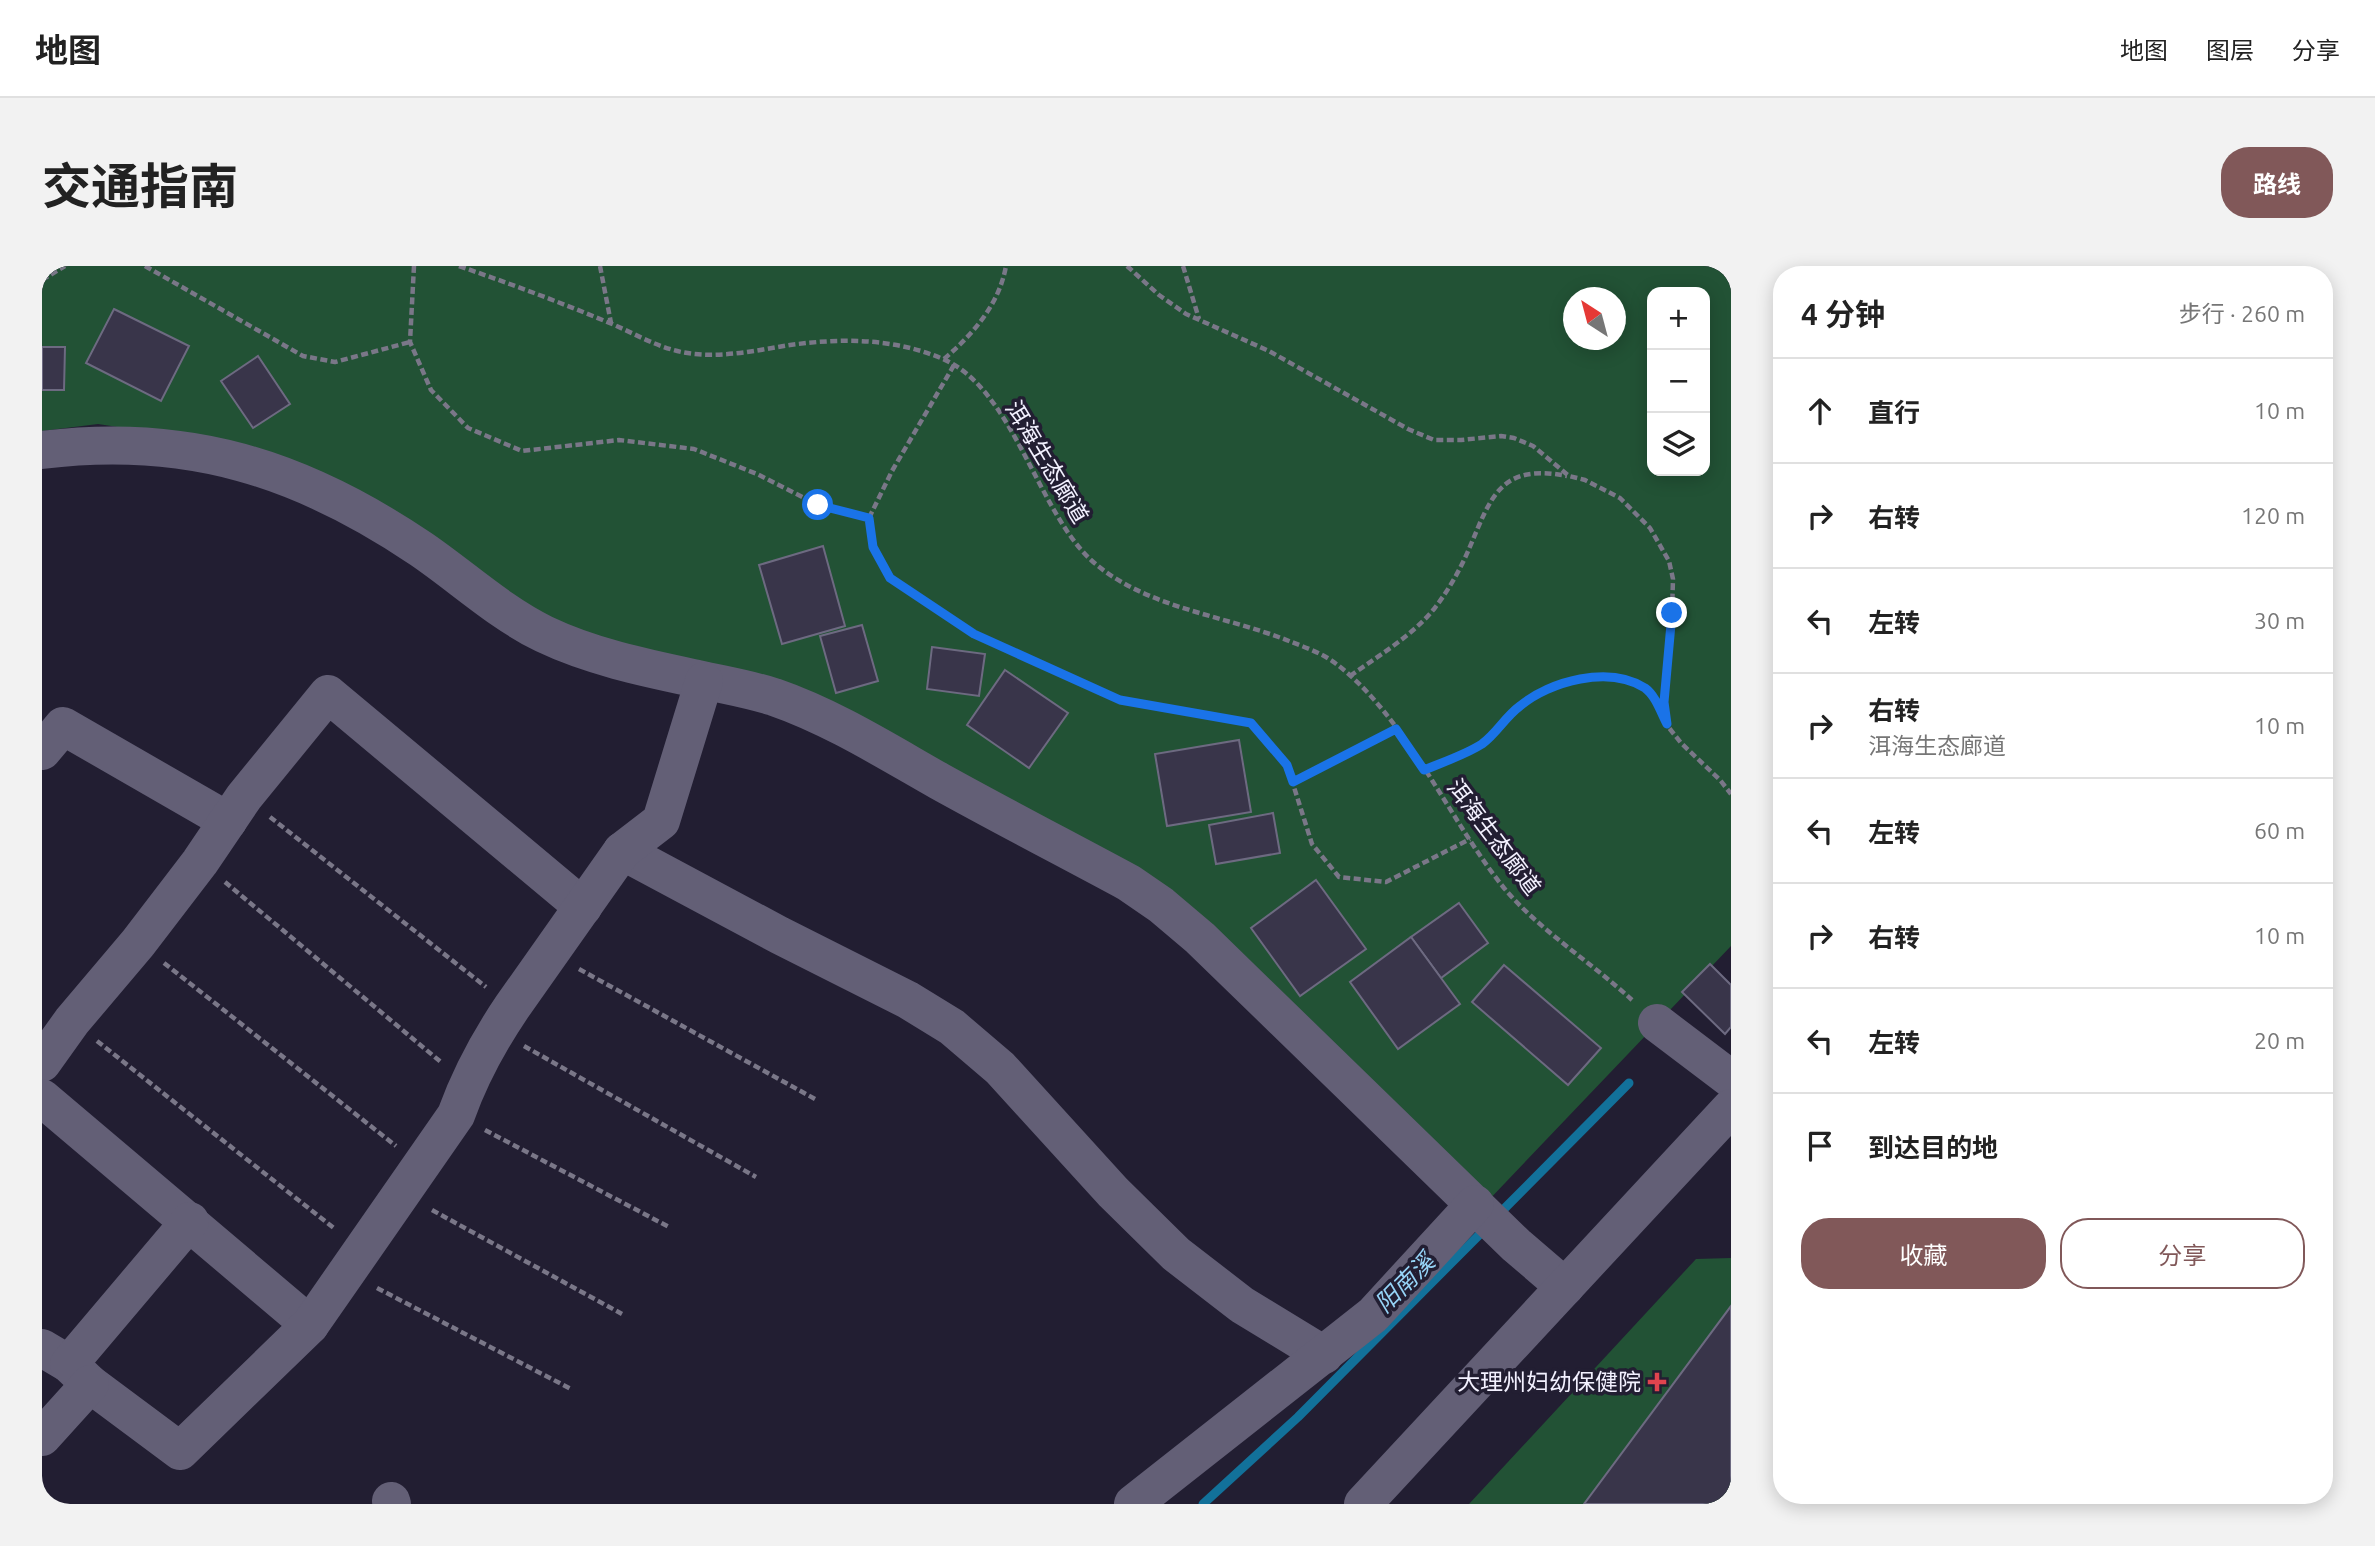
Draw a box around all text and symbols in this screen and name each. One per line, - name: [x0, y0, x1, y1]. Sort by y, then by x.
- text: 地图: [35, 31, 101, 68]
- text: 地图: [2120, 37, 2168, 64]
- text: 图层: [2206, 37, 2254, 64]
- text: 分享: [2292, 37, 2340, 64]
- button: 路线: [2221, 147, 2333, 218]
- text: 交通指南: [42, 158, 238, 213]
- north arrow: [1563, 287, 1626, 350]
- map controls: [1647, 287, 1710, 476]
- button: +: [1647, 287, 1710, 350]
- text: 4 分钟: [1801, 297, 1885, 331]
- text: 步行 · 260 m: [2179, 301, 2305, 326]
- button: −: [1647, 350, 1710, 413]
- icon: ahead: [1801, 392, 1839, 430]
- street label: 洱海生态廊道: [1001, 396, 1094, 527]
- text: 直行: [1868, 398, 1920, 427]
- text: 10 m: [2254, 398, 2305, 423]
- button: layers: [1647, 413, 1710, 476]
- route start: [802, 489, 833, 520]
- icon: right: [1801, 497, 1839, 535]
- text: 右转: [1868, 503, 1920, 532]
- text: 120 m: [2241, 503, 2305, 528]
- route end: [1656, 597, 1687, 628]
- icon: left: [1801, 602, 1839, 640]
- text: 左转: [1868, 608, 1920, 637]
- text: 30 m: [2254, 608, 2305, 633]
- text: 右转: [1868, 696, 1920, 725]
- icon: right: [1801, 707, 1839, 745]
- text: 10 m: [2254, 713, 2305, 738]
- text: 洱海生态廊道: [1868, 733, 2006, 758]
- street label: 洱海生态廊道: [1443, 774, 1546, 899]
- icon: left: [1801, 812, 1839, 850]
- text: 左转: [1868, 818, 1920, 847]
- text: 60 m: [2254, 818, 2305, 843]
- icon: right: [1801, 917, 1839, 955]
- text: 右转: [1868, 923, 1920, 952]
- text: 10 m: [2254, 923, 2305, 948]
- icon: left: [1801, 1022, 1839, 1060]
- text: 左转: [1868, 1028, 1920, 1057]
- text: 20 m: [2254, 1028, 2305, 1053]
- icon: arrive: [1801, 1127, 1839, 1165]
- text: 到达目的地: [1868, 1133, 1998, 1162]
- button: 收藏: [1801, 1218, 2046, 1289]
- button: 分享: [2060, 1218, 2305, 1289]
- water label: 阳南溪: [1370, 1246, 1442, 1318]
- place label: 大理州妇幼保健院: [1457, 1369, 1641, 1394]
- marker: 大理州妇幼保健院: [1647, 1372, 1667, 1392]

